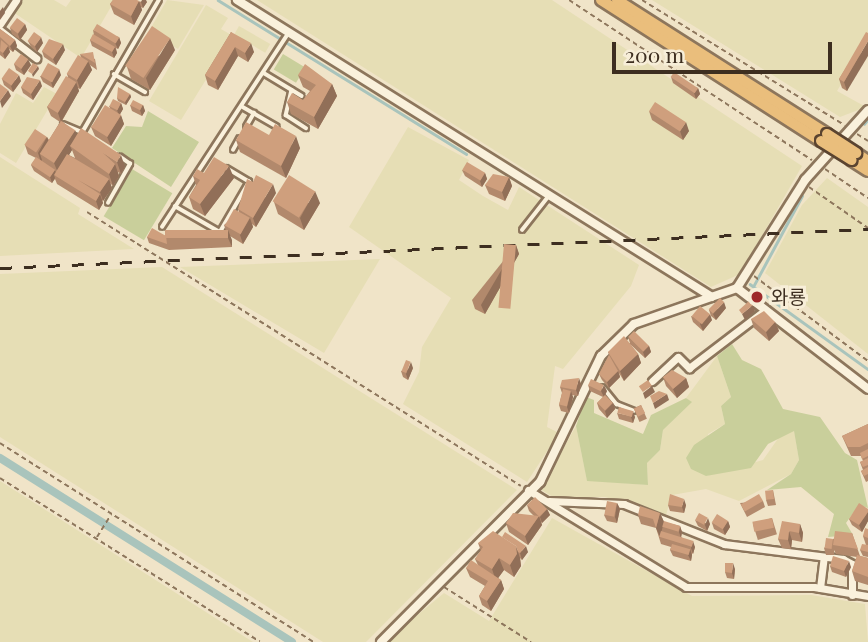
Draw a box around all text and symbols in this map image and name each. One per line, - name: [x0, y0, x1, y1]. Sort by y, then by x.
- scale bar: [616, 28, 836, 72]
- text: 200 m: [625, 40, 684, 68]
- place label: 와룡: [771, 286, 806, 308]
- marker: 와룡: [749, 289, 765, 305]

